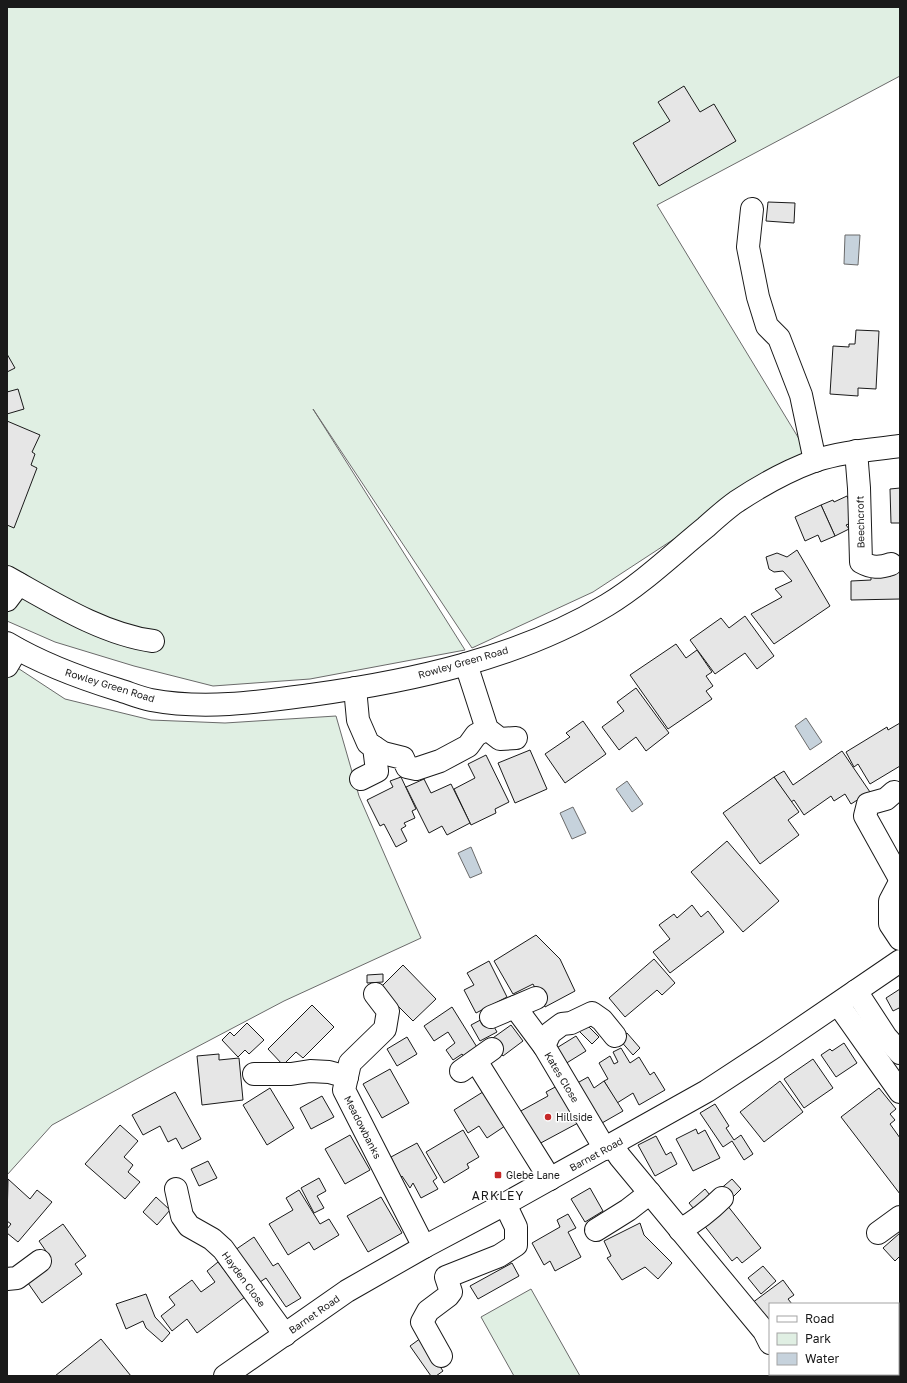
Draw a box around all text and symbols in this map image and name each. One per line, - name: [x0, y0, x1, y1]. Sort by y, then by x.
- street label: Beechcroft: [854, 495, 866, 549]
- street label: Rowley Green Road: [417, 643, 509, 681]
- street label: Rowley Green Road: [64, 666, 156, 704]
- street label: Kates Close: [542, 1050, 582, 1105]
- street label: Meadowbanks: [342, 1093, 384, 1161]
- place label: Hillside: [556, 1111, 593, 1123]
- marker: Hillside: [543, 1112, 553, 1122]
- street label: Barnet Road: [567, 1134, 625, 1174]
- place label: Glebe Lane: [506, 1169, 560, 1181]
- marker: Glebe Lane: [493, 1170, 503, 1180]
- district label: ARKLEY: [472, 1188, 524, 1203]
- street label: Hayden Close: [220, 1249, 268, 1309]
- street label: Barnet Road: [286, 1292, 342, 1336]
- legend: [769, 1303, 899, 1375]
- text: Road: [805, 1311, 834, 1326]
- text: Park: [805, 1331, 831, 1346]
- text: Water: [805, 1351, 839, 1366]

